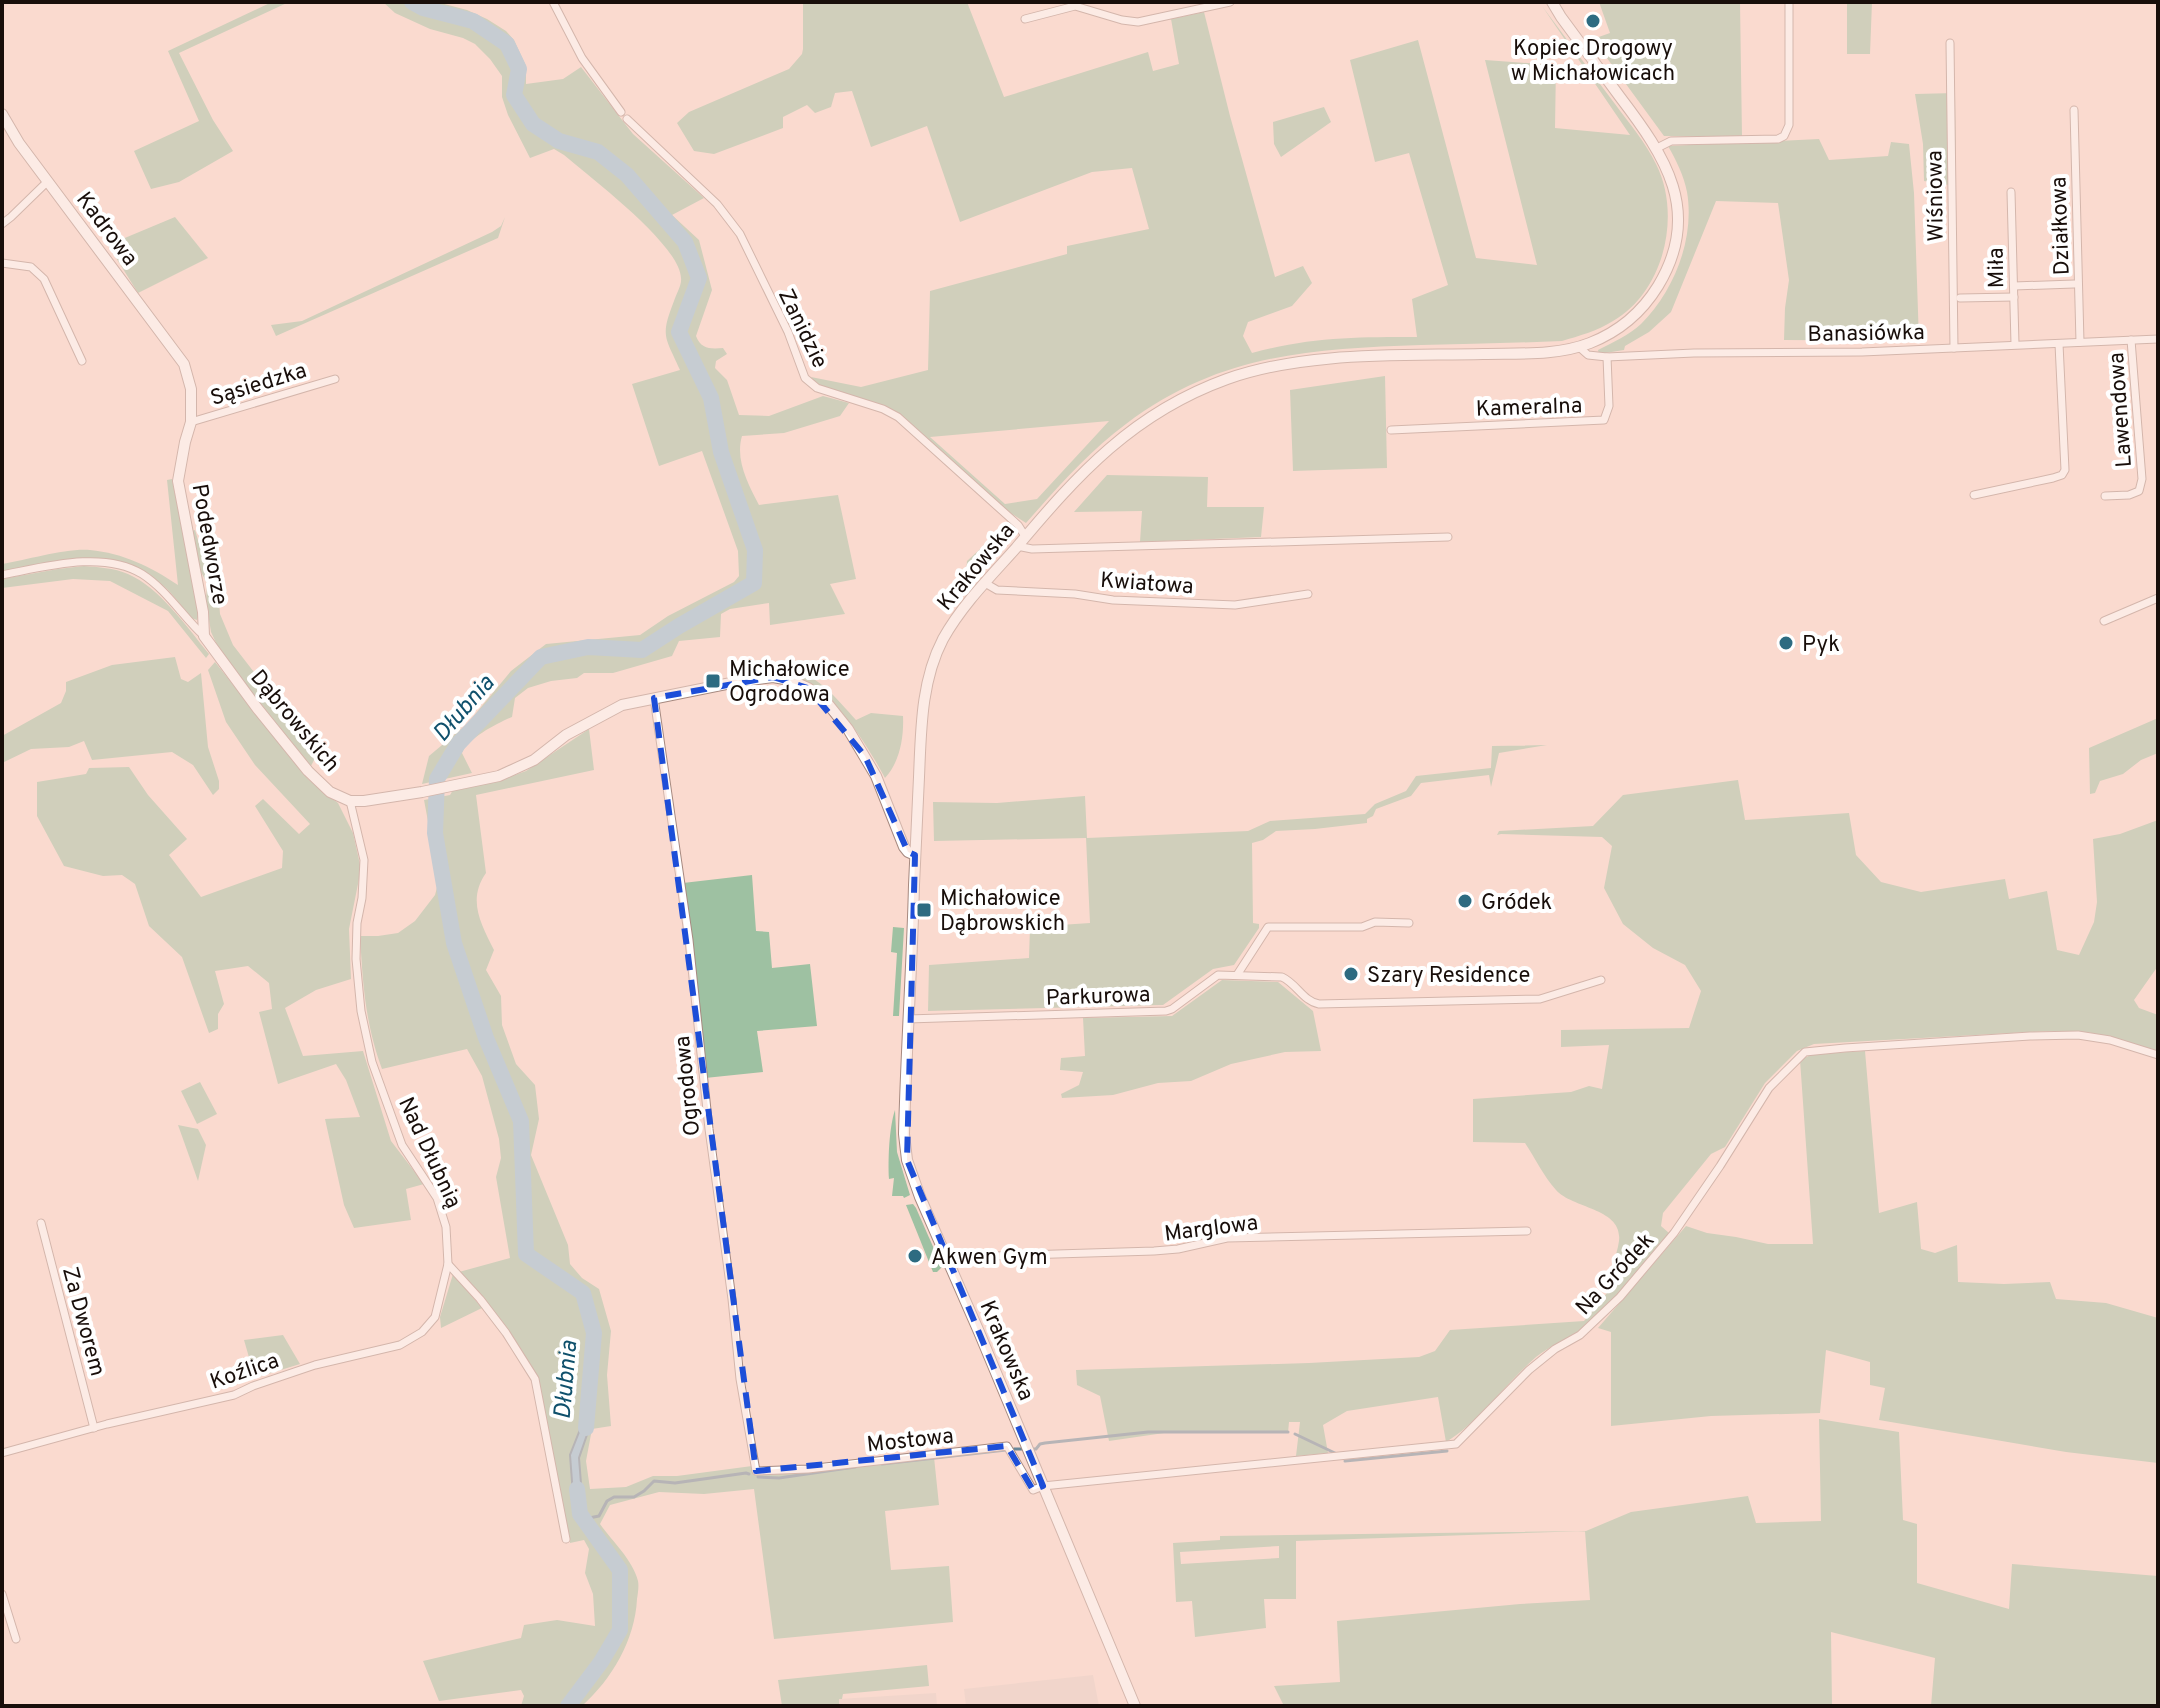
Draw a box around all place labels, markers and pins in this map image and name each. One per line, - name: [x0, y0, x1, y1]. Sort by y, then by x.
- marker: Kopiec Drogowy w Michałowicach: [1584, 12, 1602, 30]
- place label: Kopiec Drogowy w Michałowicach: [1511, 36, 1675, 88]
- place label: Pyk: [1802, 632, 1840, 659]
- marker: Pyk: [1777, 634, 1795, 652]
- place label: Michałowice Ogrodowa: [729, 657, 850, 709]
- marker: Michałowice Ogrodowa: [704, 672, 722, 690]
- place label: Michałowice Dąbrowskich: [940, 886, 1065, 938]
- place label: Gródek: [1481, 890, 1552, 917]
- marker: Gródek: [1456, 892, 1474, 910]
- marker: Michałowice Dąbrowskich: [915, 901, 933, 919]
- place label: Szary Residence: [1367, 963, 1530, 990]
- marker: Szary Residence: [1342, 965, 1360, 983]
- place label: Akwen Gym: [931, 1245, 1048, 1272]
- marker: Akwen Gym: [906, 1247, 924, 1265]

